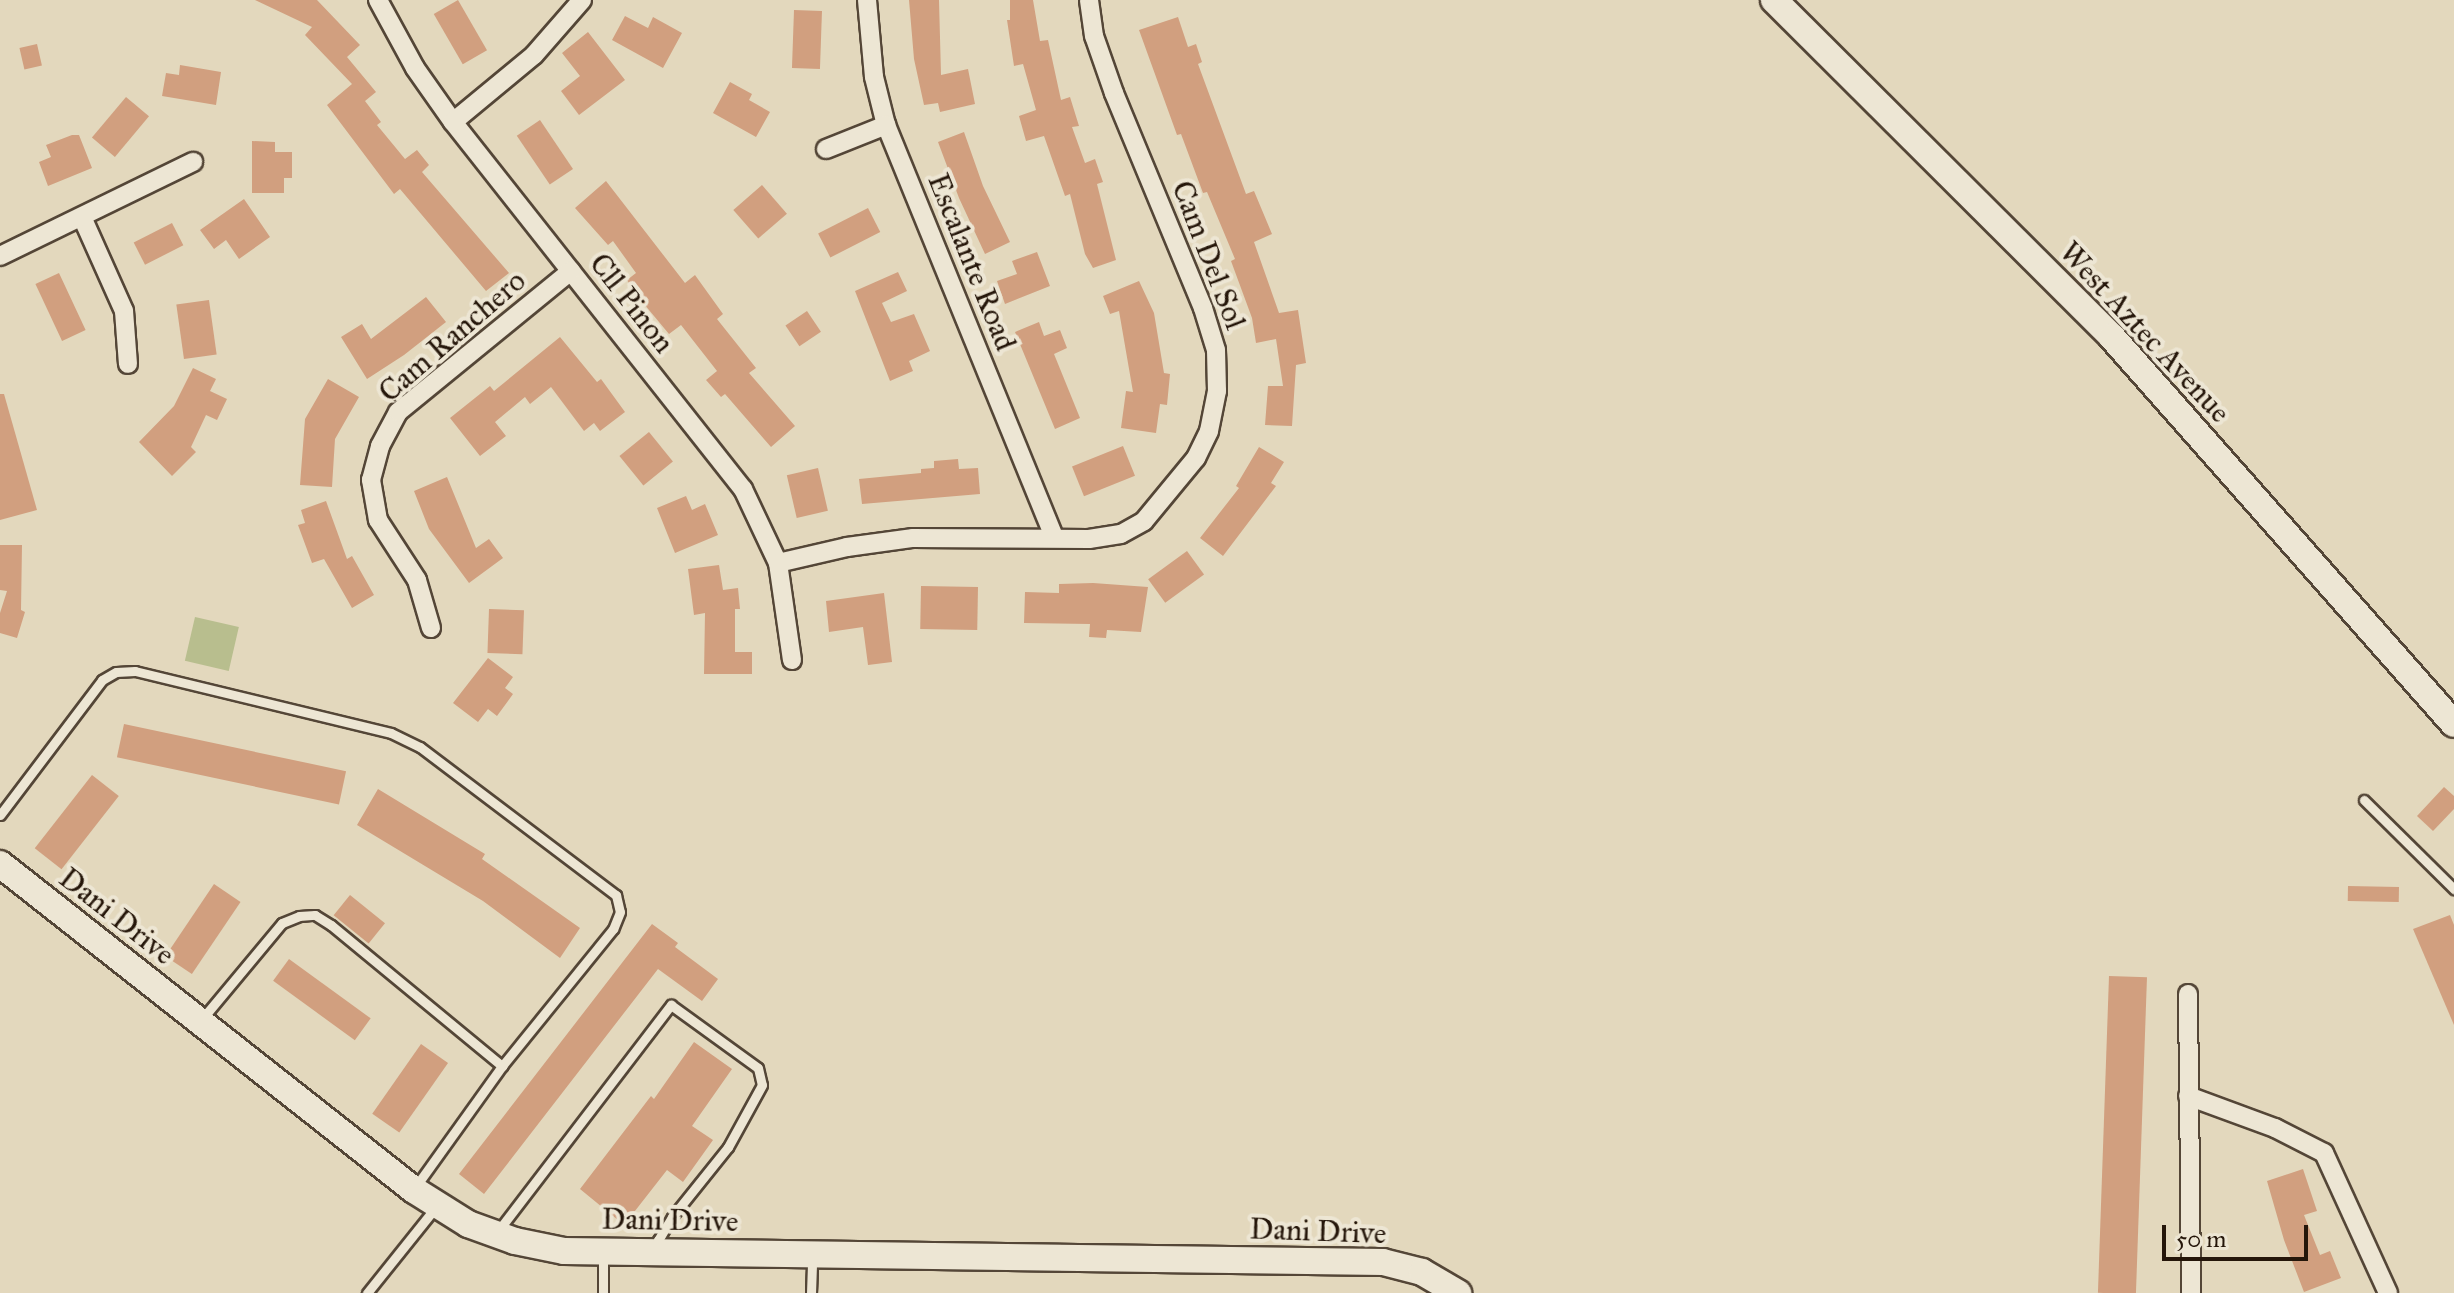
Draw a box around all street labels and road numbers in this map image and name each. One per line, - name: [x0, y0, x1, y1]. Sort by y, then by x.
- street label: Escalante Road: [920, 168, 1024, 356]
- street label: Cam Del Sol: [1164, 176, 1254, 334]
- street label: West Aztec Avenue: [2052, 234, 2238, 430]
- street label: Cll Pinon: [582, 246, 682, 360]
- street label: Cam Ranchero: [371, 262, 533, 410]
- street label: Dani Drive: [52, 860, 182, 972]
- street label: Dani Drive: [601, 1201, 739, 1239]
- street label: Dani Drive: [1249, 1211, 1387, 1251]

